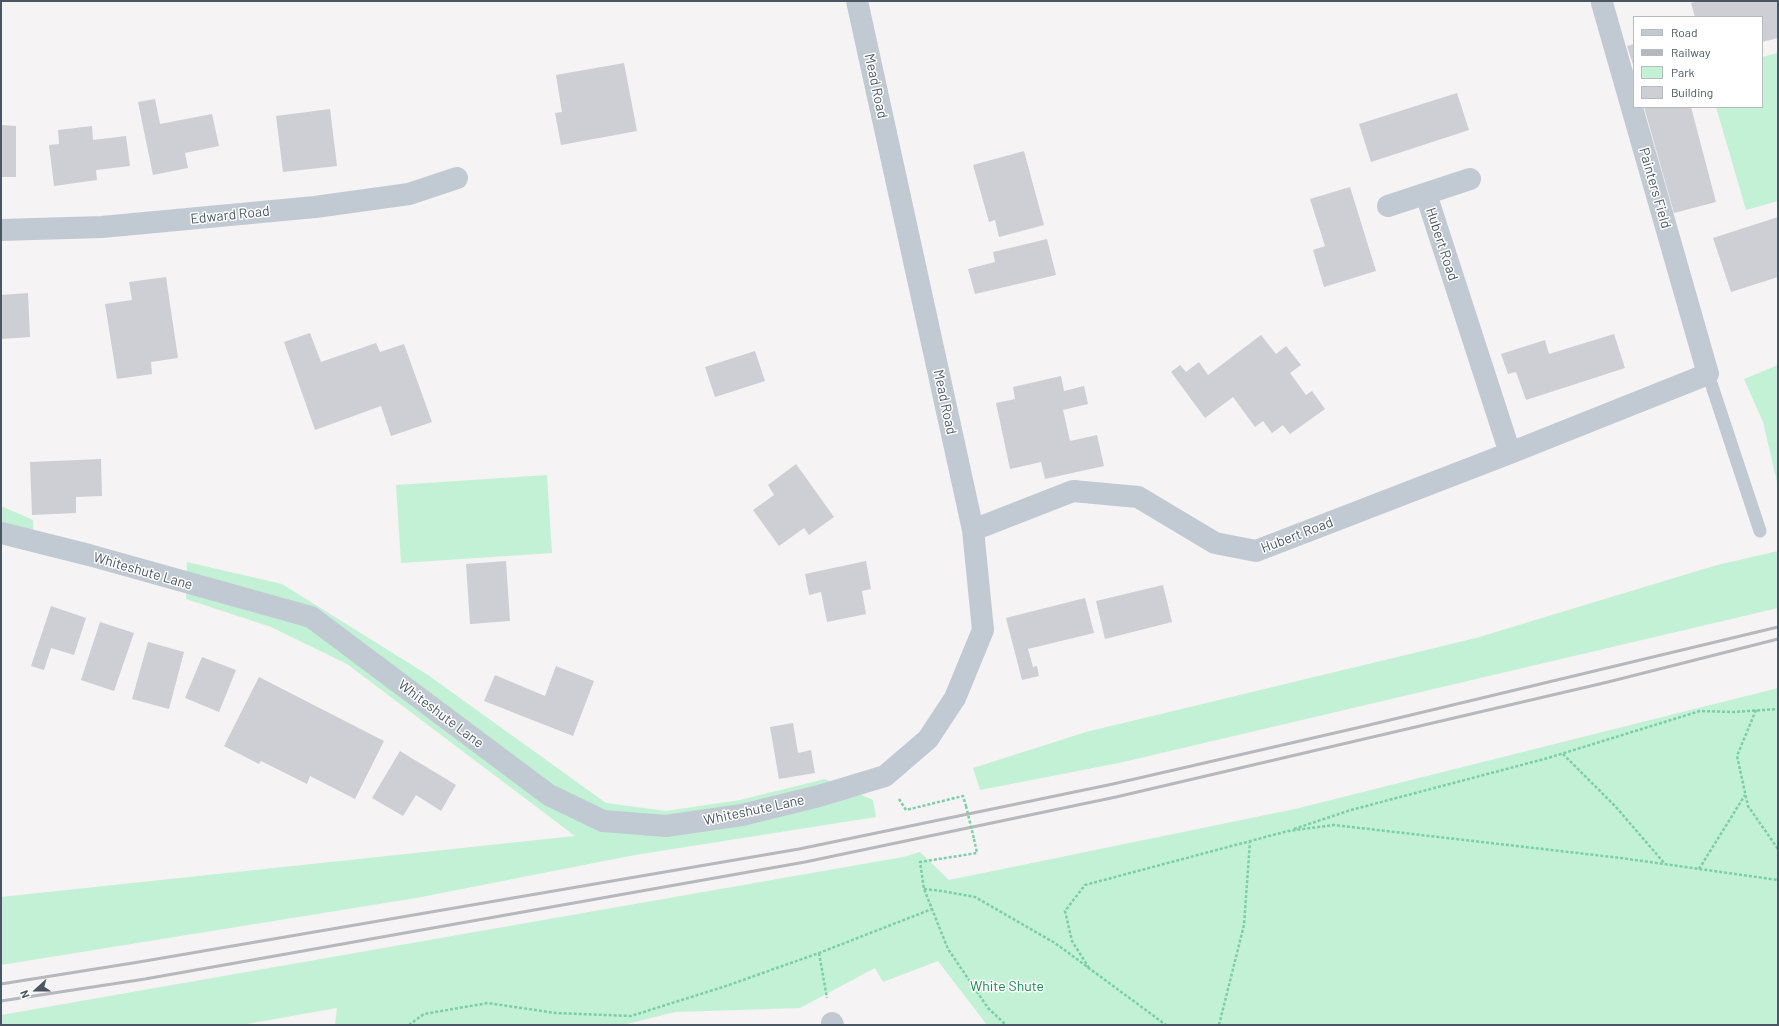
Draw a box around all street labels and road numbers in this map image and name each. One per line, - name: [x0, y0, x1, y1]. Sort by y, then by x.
- street label: Mead Road: [861, 52, 891, 120]
- street label: Painters Field: [1635, 146, 1675, 230]
- street label: Edward Road: [190, 202, 270, 228]
- street label: Hubert Road: [1422, 205, 1462, 283]
- street label: Mead Road: [930, 368, 960, 436]
- street label: Hubert Road: [1259, 514, 1335, 556]
- street label: Whiteshute Lane: [91, 549, 195, 593]
- street label: Whiteshute Lane: [395, 676, 487, 752]
- street label: Whiteshute Lane: [702, 791, 806, 829]

